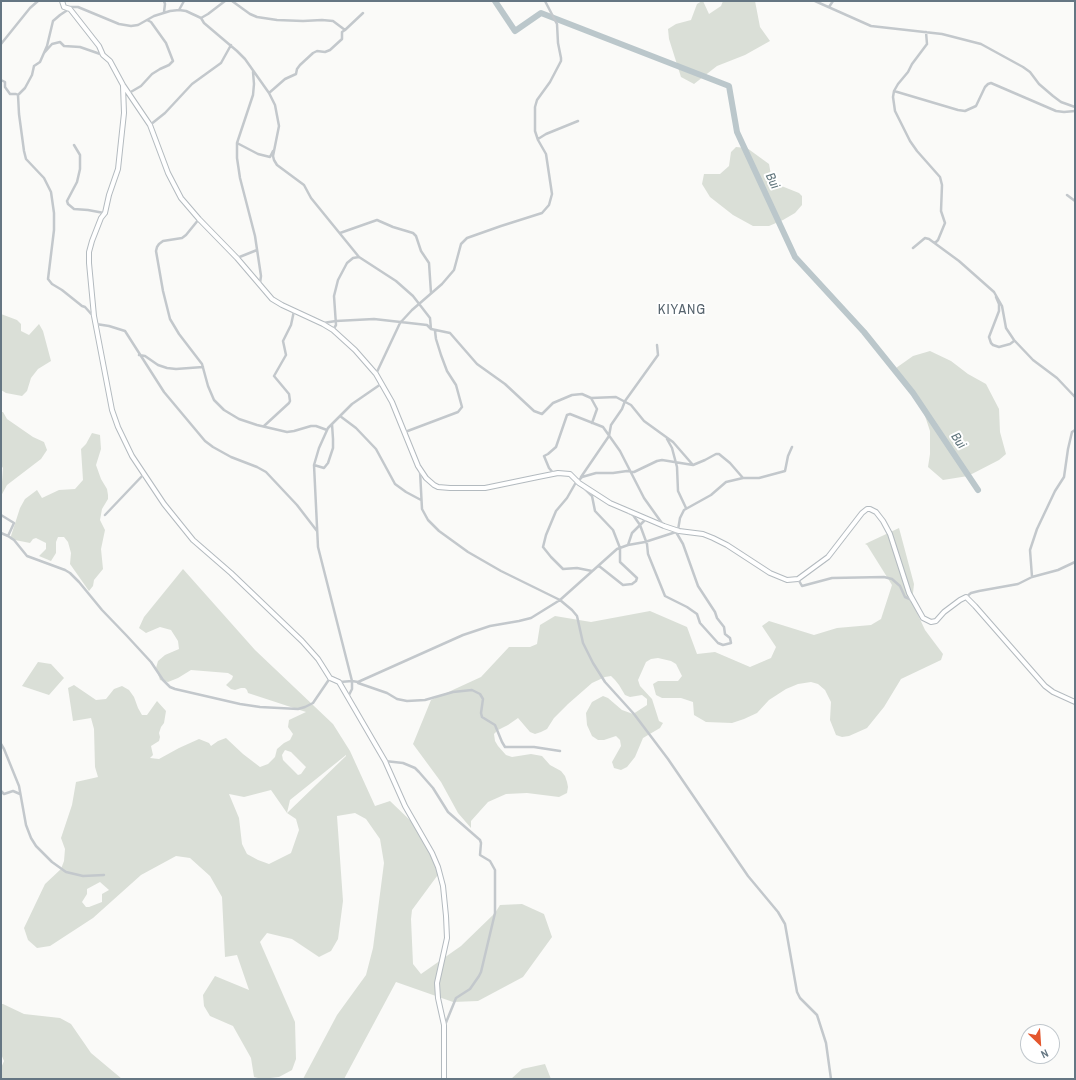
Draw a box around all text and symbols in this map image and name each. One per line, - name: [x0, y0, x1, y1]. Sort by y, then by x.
- water label: Bui: [762, 170, 782, 192]
- district label: KIYANG: [658, 302, 706, 318]
- water label: Bui: [947, 430, 969, 452]
- north arrow: [1020, 1024, 1060, 1064]
- text: N: [1039, 1046, 1051, 1062]

